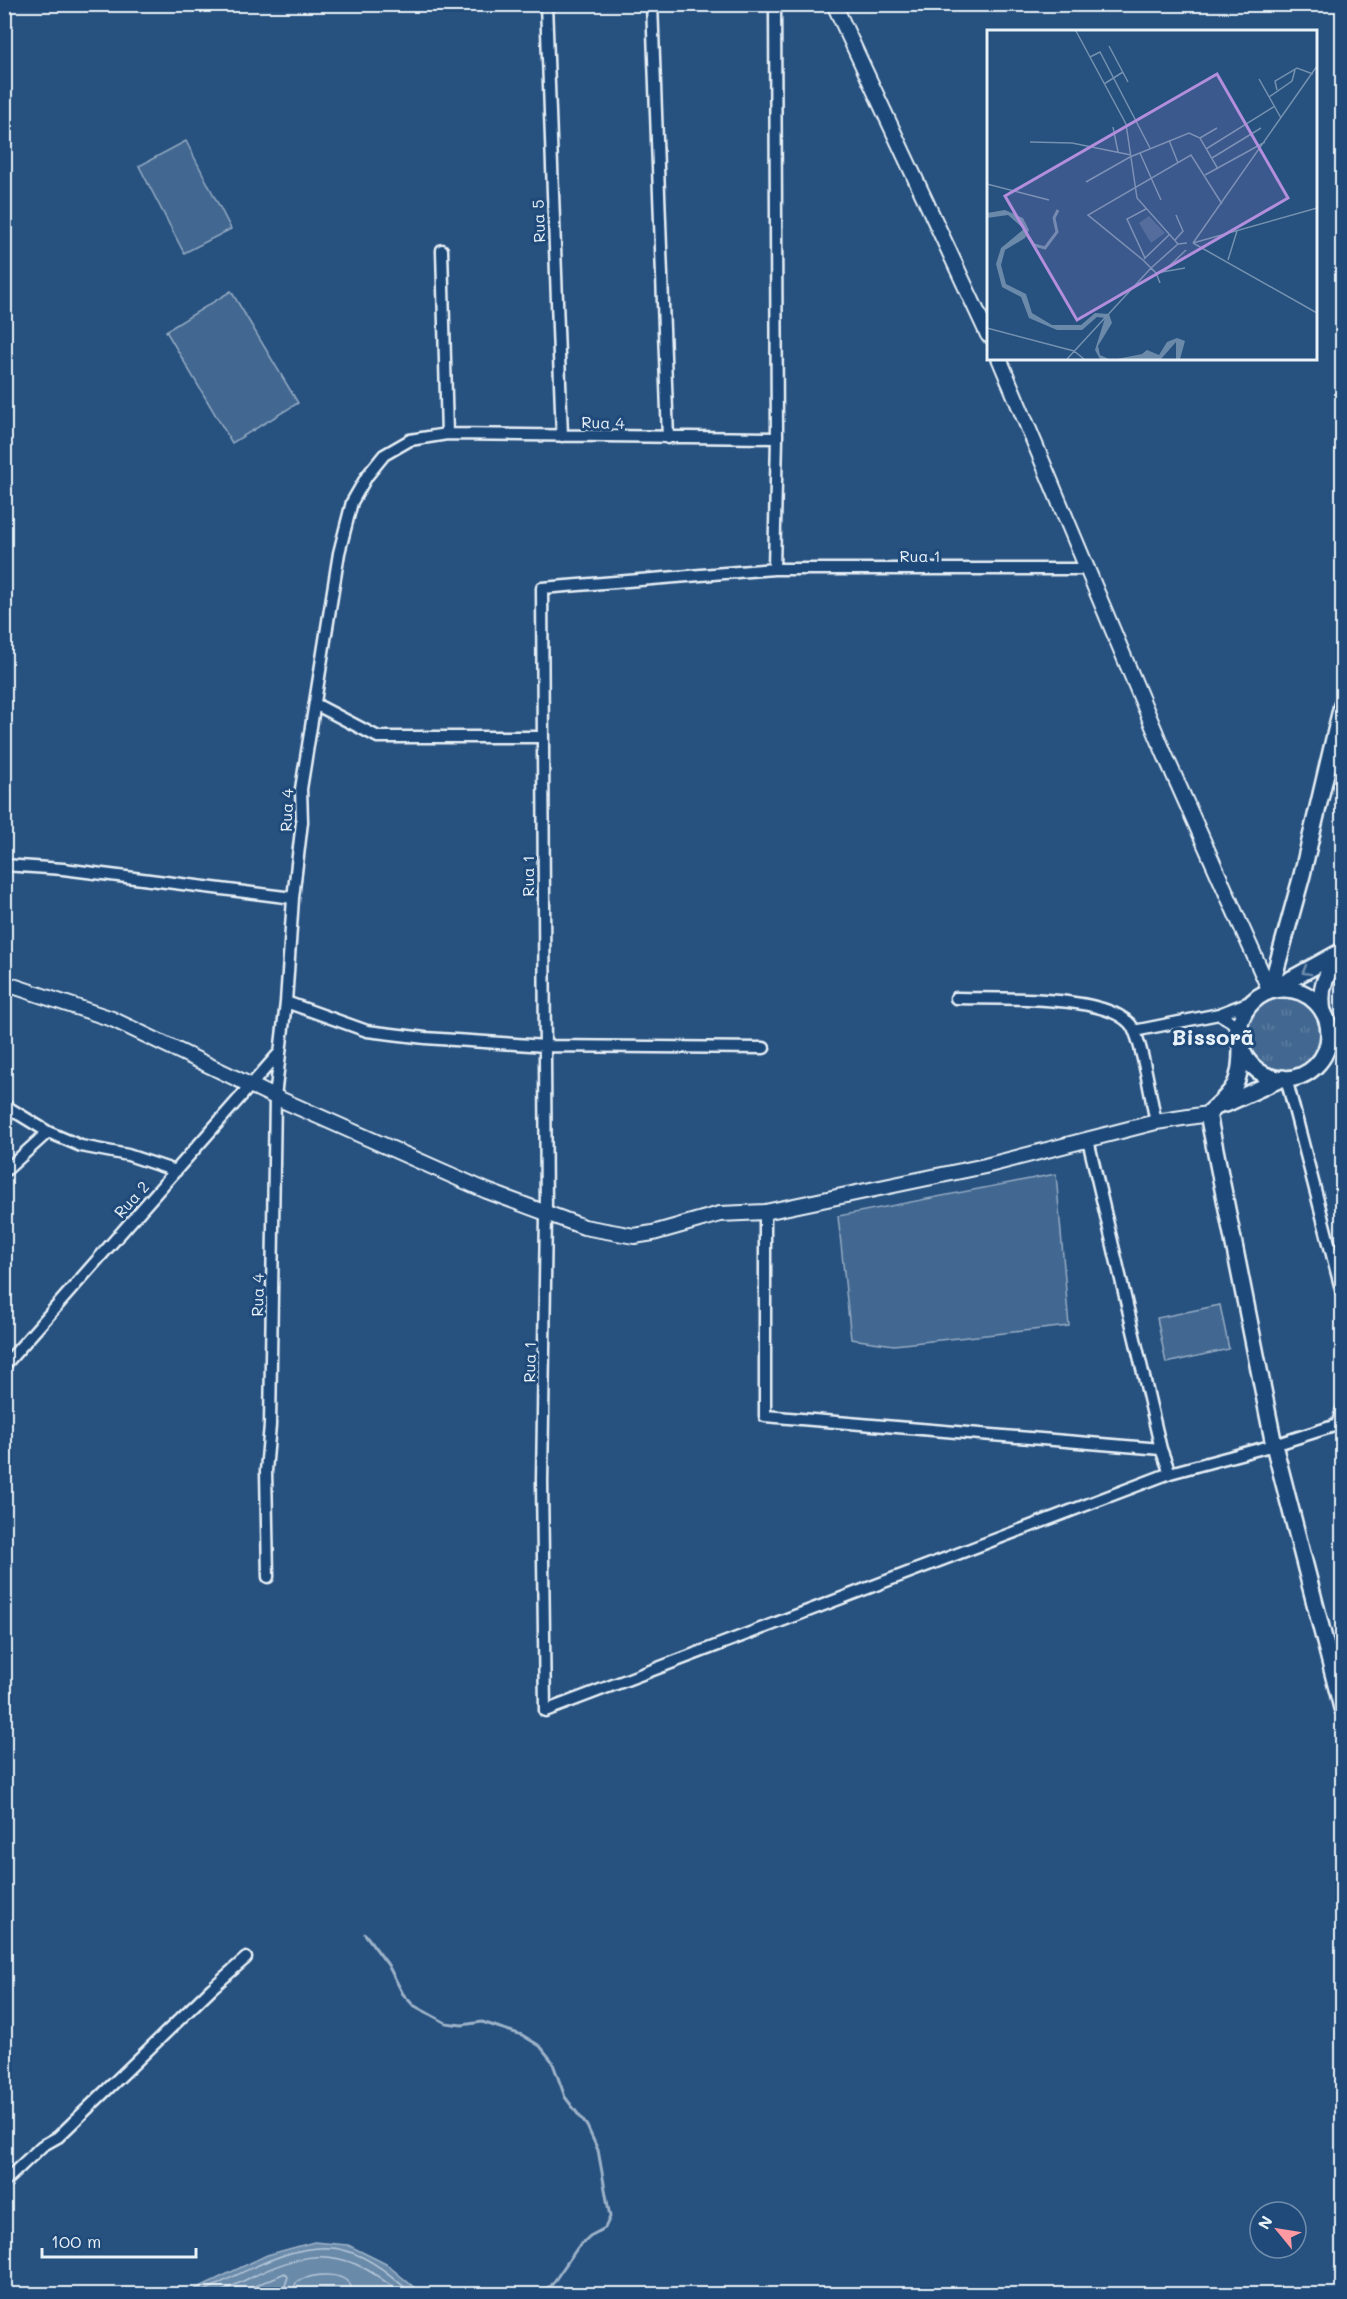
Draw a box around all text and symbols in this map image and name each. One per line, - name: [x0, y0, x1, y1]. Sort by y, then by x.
- inset map: [987, 30, 1317, 360]
- street label: Rua 5: [527, 199, 549, 243]
- street label: Rua 4: [581, 411, 626, 433]
- street label: Rua 1: [899, 545, 941, 566]
- street label: Rua 4: [275, 787, 297, 832]
- street label: Rua 1: [517, 855, 538, 897]
- one-way arrow: [1302, 964, 1313, 975]
- district label: Bissorã: [1172, 1022, 1254, 1051]
- street label: Rua 2: [109, 1176, 153, 1222]
- street label: Rua 4: [246, 1272, 268, 1317]
- street label: Rua 1: [518, 1341, 540, 1383]
- north arrow: [1248, 2200, 1308, 2260]
- text: N: [1252, 2212, 1277, 2233]
- scale bar: [42, 2221, 196, 2259]
- text: 100 m: [51, 2229, 101, 2253]

